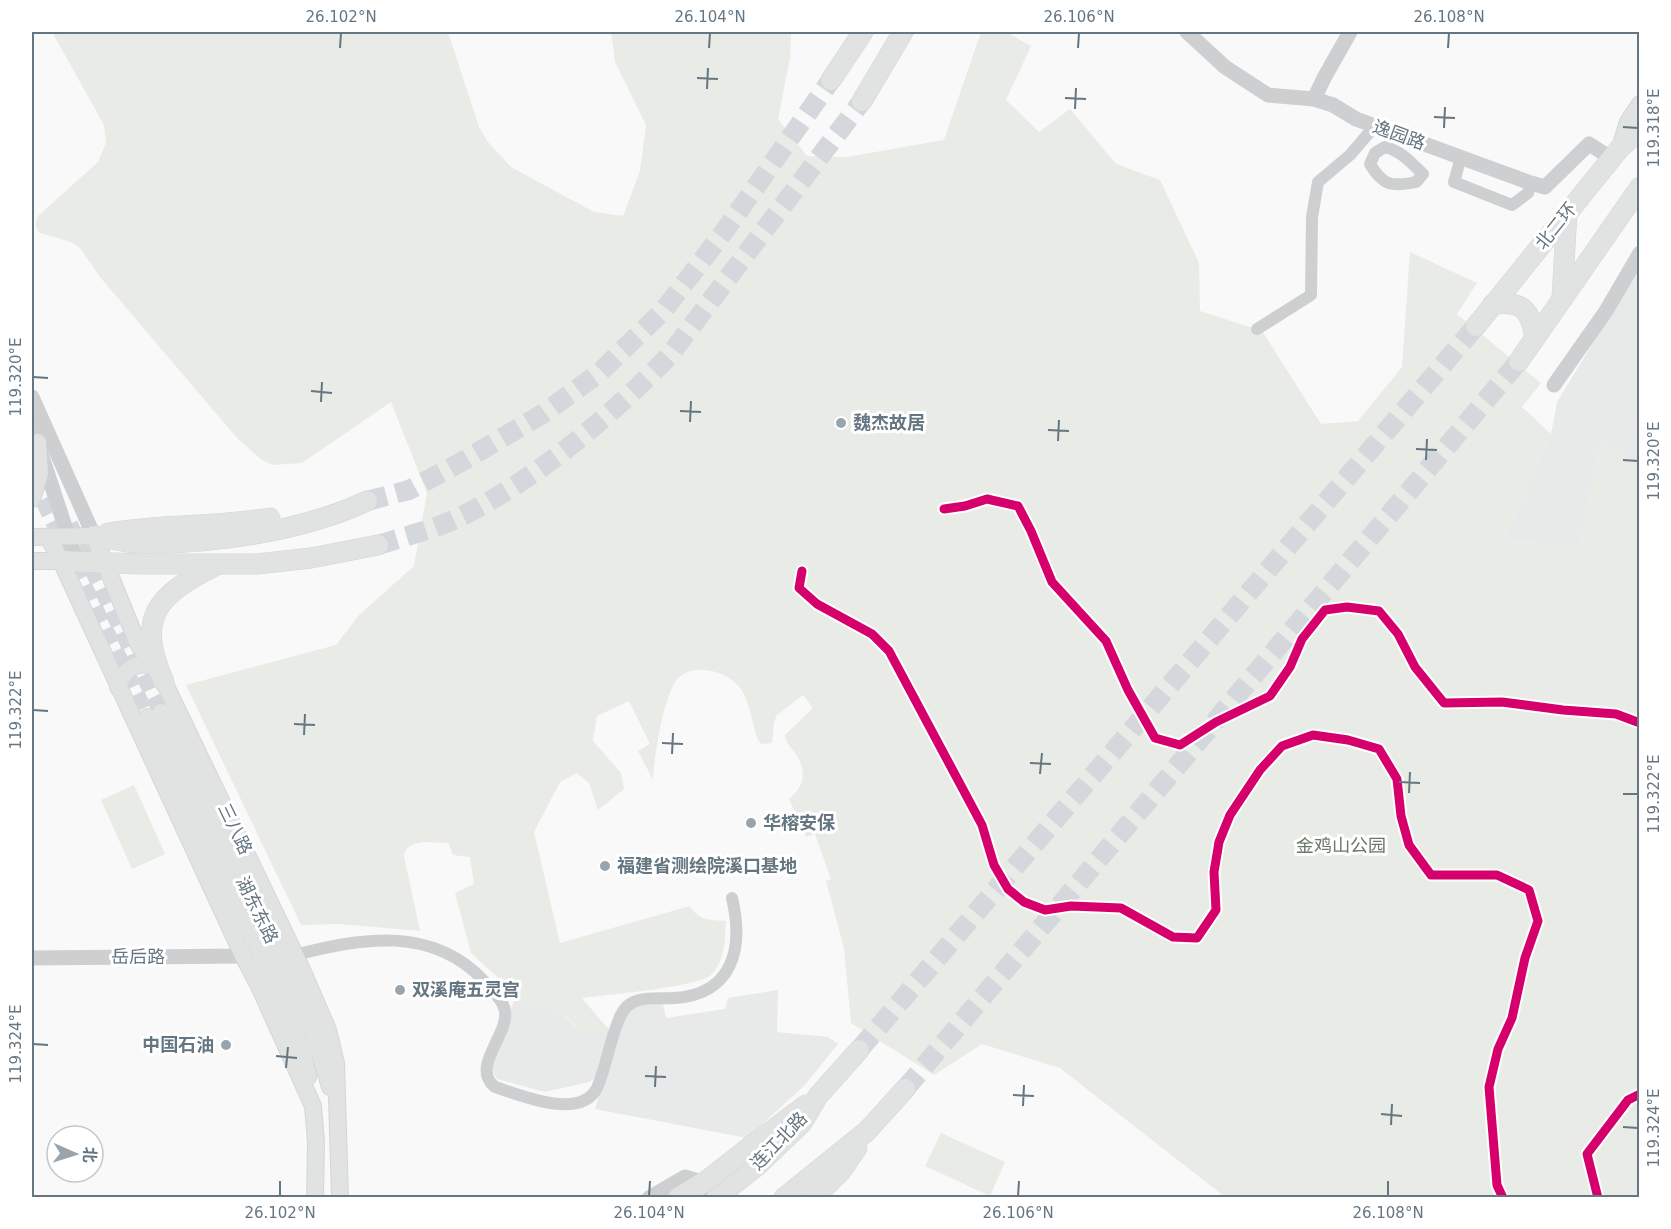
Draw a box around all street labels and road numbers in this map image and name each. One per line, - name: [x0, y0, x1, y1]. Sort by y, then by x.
- street label: 逸园路: [1370, 115, 1428, 154]
- street label: 北二环: [1530, 198, 1581, 253]
- street label: 三八路: [214, 800, 257, 858]
- street label: 湖东东路: [232, 873, 283, 947]
- street label: 岳后路: [111, 946, 165, 967]
- street label: 连江北路: [746, 1107, 811, 1174]

